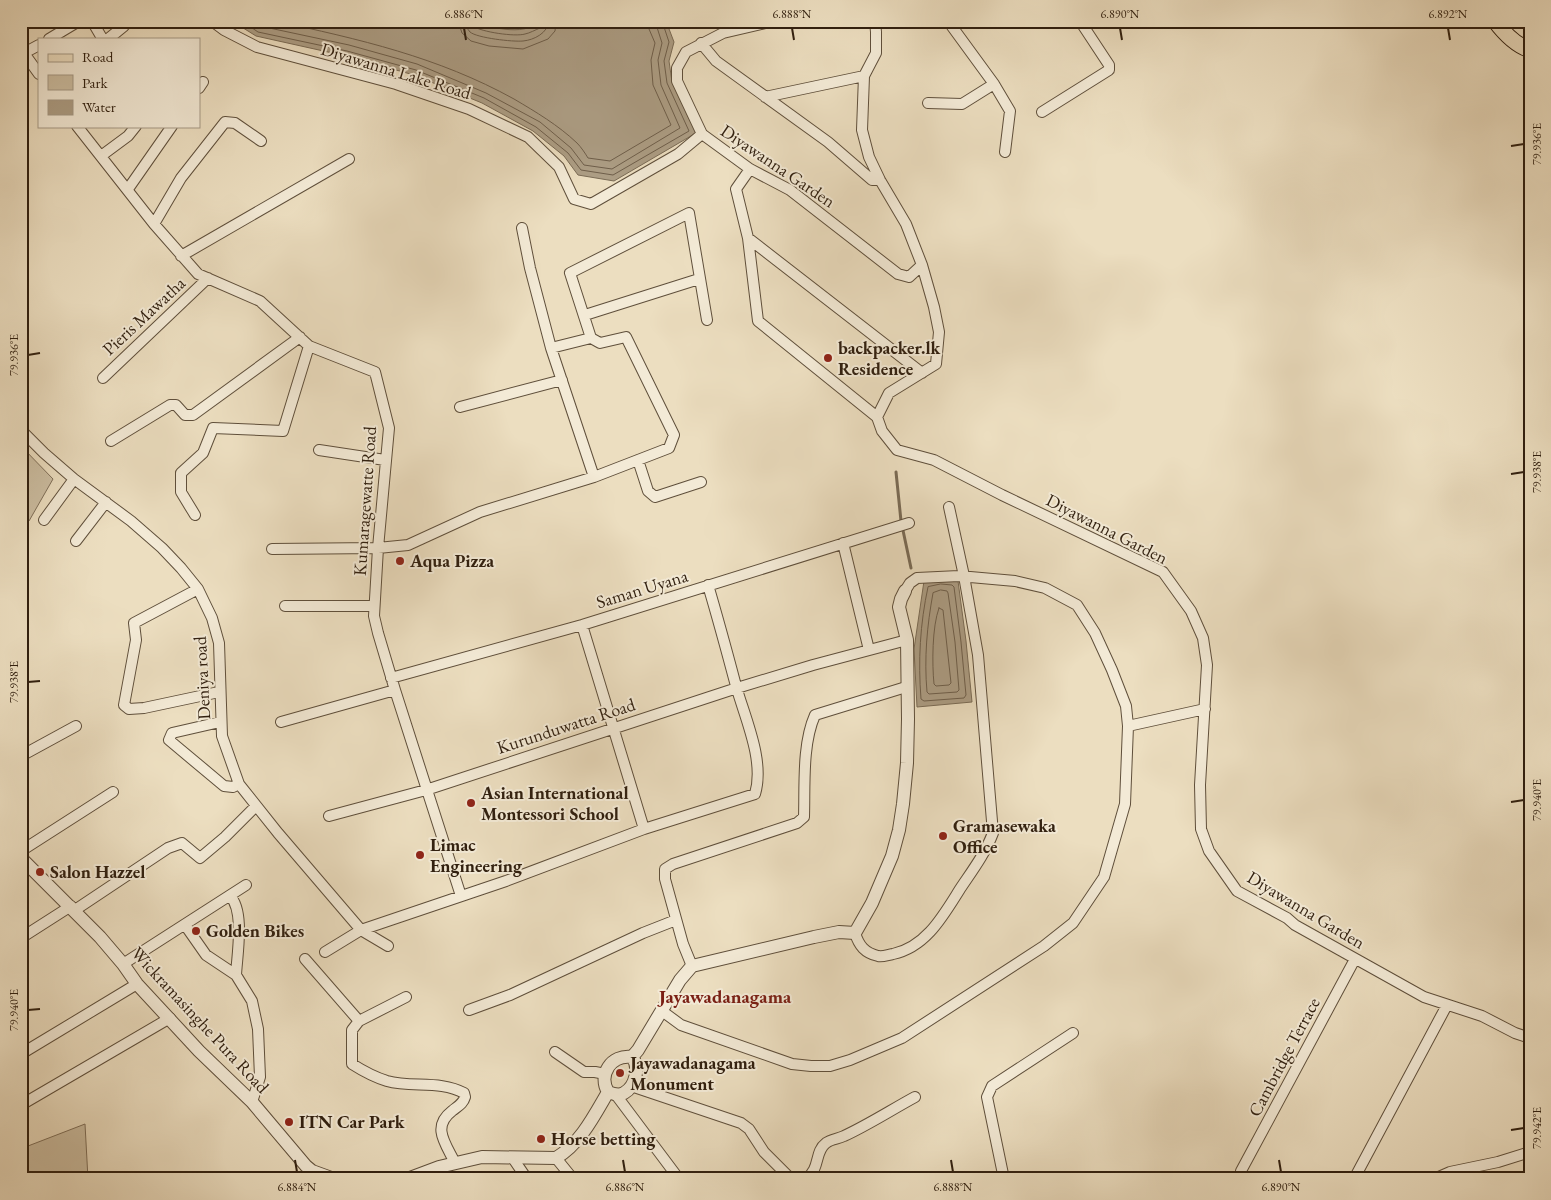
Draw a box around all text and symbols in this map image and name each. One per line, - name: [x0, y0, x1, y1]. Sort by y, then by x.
- text: 6.886°N: [445, 6, 484, 22]
- text: 6.888°N: [773, 6, 812, 22]
- text: 6.890°N: [1101, 6, 1140, 22]
- text: 6.892°N: [1429, 6, 1468, 22]
- street label: Diyawanna Lake Road: [318, 37, 475, 105]
- legend: [38, 38, 200, 128]
- text: Road: [82, 47, 114, 66]
- text: Park: [82, 73, 109, 92]
- text: Water: [82, 97, 116, 116]
- street label: Diyawanna Garden: [717, 119, 840, 213]
- text: 79.936°E: [1529, 123, 1545, 165]
- street label: Pieris Mawatha: [97, 271, 191, 360]
- text: 79.936°E: [6, 334, 22, 376]
- place label: backpacker.lk Residence: [838, 336, 942, 380]
- marker: backpacker.lk Residence: [822, 352, 834, 364]
- street label: Kumaragewatte Road: [348, 425, 381, 576]
- text: 79.938°E: [1529, 451, 1545, 493]
- street label: Diyawanna Garden: [1043, 488, 1172, 569]
- place label: Aqua Pizza: [409, 549, 494, 572]
- marker: Aqua Pizza: [394, 555, 406, 567]
- street label: Saman Uyana: [593, 563, 691, 613]
- street label: Deniya road: [188, 635, 215, 720]
- text: 79.938°E: [6, 661, 22, 703]
- street label: Kurunduwatta Road: [494, 692, 639, 759]
- text: 79.940°E: [1529, 779, 1545, 821]
- place label: Asian International Montessori School: [480, 781, 629, 825]
- marker: Asian International Montessori School: [465, 797, 477, 809]
- place label: Gramasewaka Office: [953, 814, 1056, 858]
- marker: Gramasewaka Office: [937, 830, 949, 842]
- place label: Limac Engineering: [430, 833, 523, 877]
- marker: Limac Engineering: [414, 849, 426, 861]
- place label: Salon Hazzel: [50, 860, 145, 883]
- street label: Diyawanna Garden: [1243, 865, 1370, 954]
- marker: Salon Hazzel: [34, 866, 46, 878]
- place label: Golden Bikes: [206, 919, 304, 942]
- marker: Golden Bikes: [190, 925, 202, 937]
- street label: Wickramasinghe Pura Road: [126, 942, 275, 1098]
- district label: Jayawadanagama: [657, 984, 792, 1009]
- text: 79.940°E: [6, 989, 22, 1031]
- street label: Cambridge Terrace: [1243, 993, 1325, 1120]
- place label: Jayawadanagama Monument: [628, 1051, 756, 1095]
- marker: Jayawadanagama Monument: [614, 1067, 626, 1079]
- text: 79.942°E: [1529, 1107, 1545, 1149]
- place label: ITN Car Park: [299, 1110, 406, 1133]
- marker: ITN Car Park: [283, 1116, 295, 1128]
- place label: Horse betting: [551, 1127, 656, 1150]
- marker: Horse betting: [535, 1133, 547, 1145]
- text: 6.884°N: [278, 1179, 317, 1195]
- text: 6.886°N: [606, 1179, 645, 1195]
- text: 6.888°N: [934, 1179, 973, 1195]
- text: 6.890°N: [1262, 1179, 1301, 1195]

